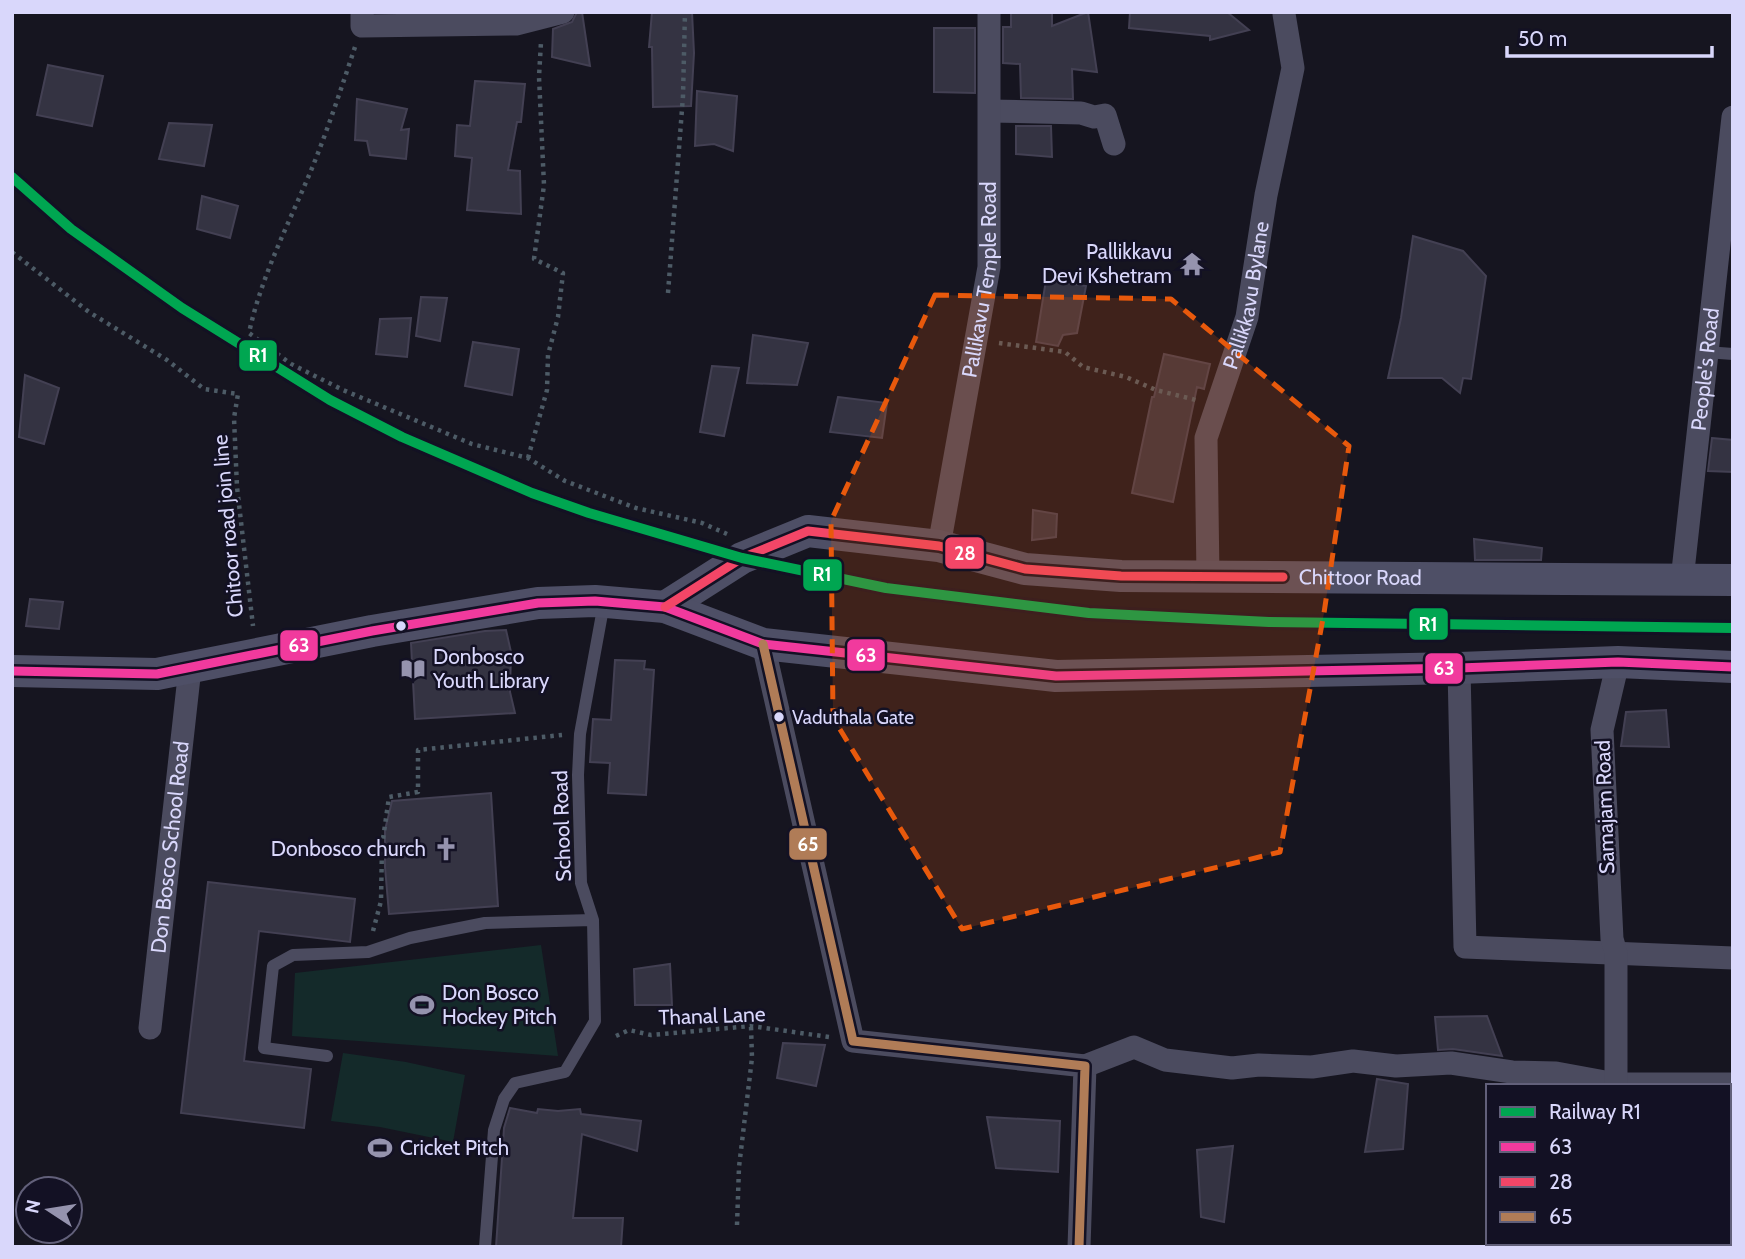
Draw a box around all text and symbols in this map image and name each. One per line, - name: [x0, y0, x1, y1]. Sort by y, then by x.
- scale bar: [1507, 14, 1712, 58]
- text: 50 m: [1518, 26, 1567, 51]
- street label: Pallikavu Temple Road: [956, 182, 1002, 380]
- street label: Pallikkavu Bylane: [1217, 219, 1274, 372]
- place label: Pallikkavu Devi Kshetram: [1042, 239, 1172, 288]
- temple icon: Pallikkavu Devi Kshetram: [1178, 250, 1206, 278]
- street label: People's Road: [1686, 306, 1724, 432]
- line badge: R1: [238, 339, 278, 372]
- text: R1: [249, 344, 267, 367]
- street label: Chitoor road join line: [207, 433, 249, 618]
- line badge: 28: [944, 536, 985, 570]
- text: 28: [954, 542, 976, 565]
- line badge: R1: [802, 558, 843, 592]
- text: R1: [813, 563, 831, 586]
- street label: Chittoor Road: [1299, 564, 1422, 590]
- line badge: R1: [1408, 607, 1449, 641]
- text: R1: [1419, 613, 1437, 636]
- unlabelled marker: [394, 619, 408, 633]
- line badge: 63: [279, 629, 319, 662]
- text: 63: [289, 634, 309, 657]
- line badge: 63: [846, 638, 886, 672]
- place label: Donbosco Youth Library: [432, 644, 550, 693]
- text: 63: [856, 644, 876, 667]
- line badge: 63: [1424, 652, 1464, 685]
- library icon: Donbosco Youth Library: [399, 655, 427, 683]
- text: 63: [1434, 657, 1454, 680]
- place label: Vaduthala Gate: [792, 706, 914, 729]
- marker: Vaduthala Gate: [772, 710, 786, 724]
- street label: Don Bosco School Road: [145, 740, 194, 954]
- street label: Samajam Road: [1590, 740, 1620, 874]
- street label: School Road: [547, 770, 576, 882]
- line badge: 65: [788, 827, 828, 861]
- text: 65: [798, 833, 818, 856]
- church icon: Donbosco church: [432, 835, 460, 863]
- place label: Donbosco church: [271, 836, 426, 861]
- place label: Don Bosco Hockey Pitch: [442, 980, 557, 1029]
- sports icon: Don Bosco Hockey Pitch: [408, 991, 436, 1019]
- street label: Thanal Lane: [658, 1001, 766, 1030]
- legend: [1486, 1084, 1731, 1245]
- text: Railway R1: [1549, 1099, 1641, 1124]
- sports icon: Cricket Pitch: [366, 1134, 394, 1162]
- text: 63: [1549, 1134, 1572, 1159]
- place label: Cricket Pitch: [400, 1135, 509, 1160]
- text: 28: [1549, 1169, 1573, 1194]
- north arrow: [14, 1175, 84, 1245]
- text: N: [20, 1198, 46, 1216]
- text: 65: [1549, 1204, 1572, 1229]

